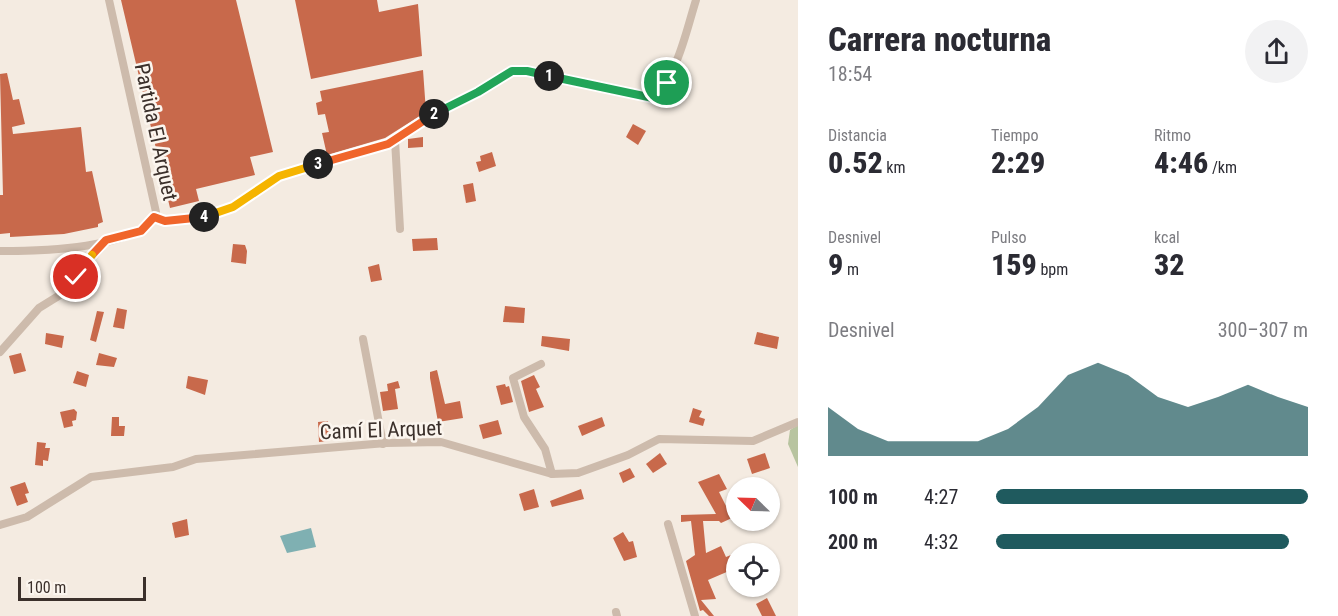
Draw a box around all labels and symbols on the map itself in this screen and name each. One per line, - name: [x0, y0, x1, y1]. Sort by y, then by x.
- pin: [641, 57, 692, 108]
- street label: Partida El Arquet: [130, 61, 182, 203]
- pin: 1: [534, 61, 564, 91]
- pin: 2: [419, 99, 449, 129]
- pin: 3: [303, 149, 333, 179]
- pin: 4: [189, 202, 219, 232]
- pin: [50, 251, 101, 302]
- street label: Camí El Arquet: [319, 416, 443, 444]
- north arrow: [726, 477, 780, 531]
- scale bar: [18, 574, 146, 602]

